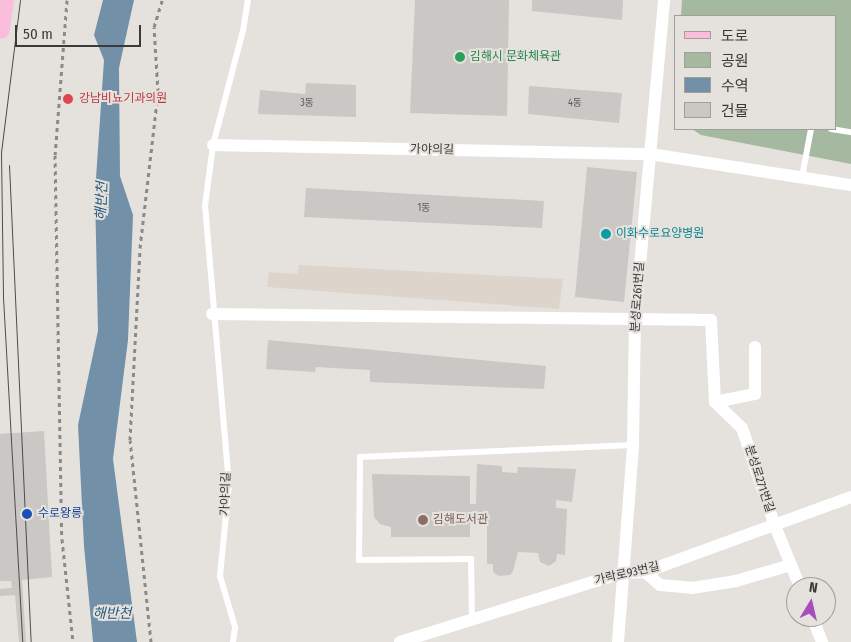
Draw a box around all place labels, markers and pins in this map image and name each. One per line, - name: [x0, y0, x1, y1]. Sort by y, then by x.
- place label: 김해시 문화체육관: [470, 50, 561, 64]
- marker: 김해시 문화체육관: [454, 51, 466, 63]
- marker: 강남비뇨기과의원: [61, 92, 75, 106]
- place label: 강남비뇨기과의원: [79, 92, 167, 106]
- place label: 이화수로요양병원: [616, 227, 704, 241]
- marker: 이화수로요양병원: [600, 228, 612, 240]
- marker: 수로왕릉: [20, 507, 34, 521]
- place label: 수로왕릉: [38, 507, 82, 521]
- place label: 김해도서관: [433, 513, 488, 527]
- marker: 김해도서관: [417, 514, 429, 526]

